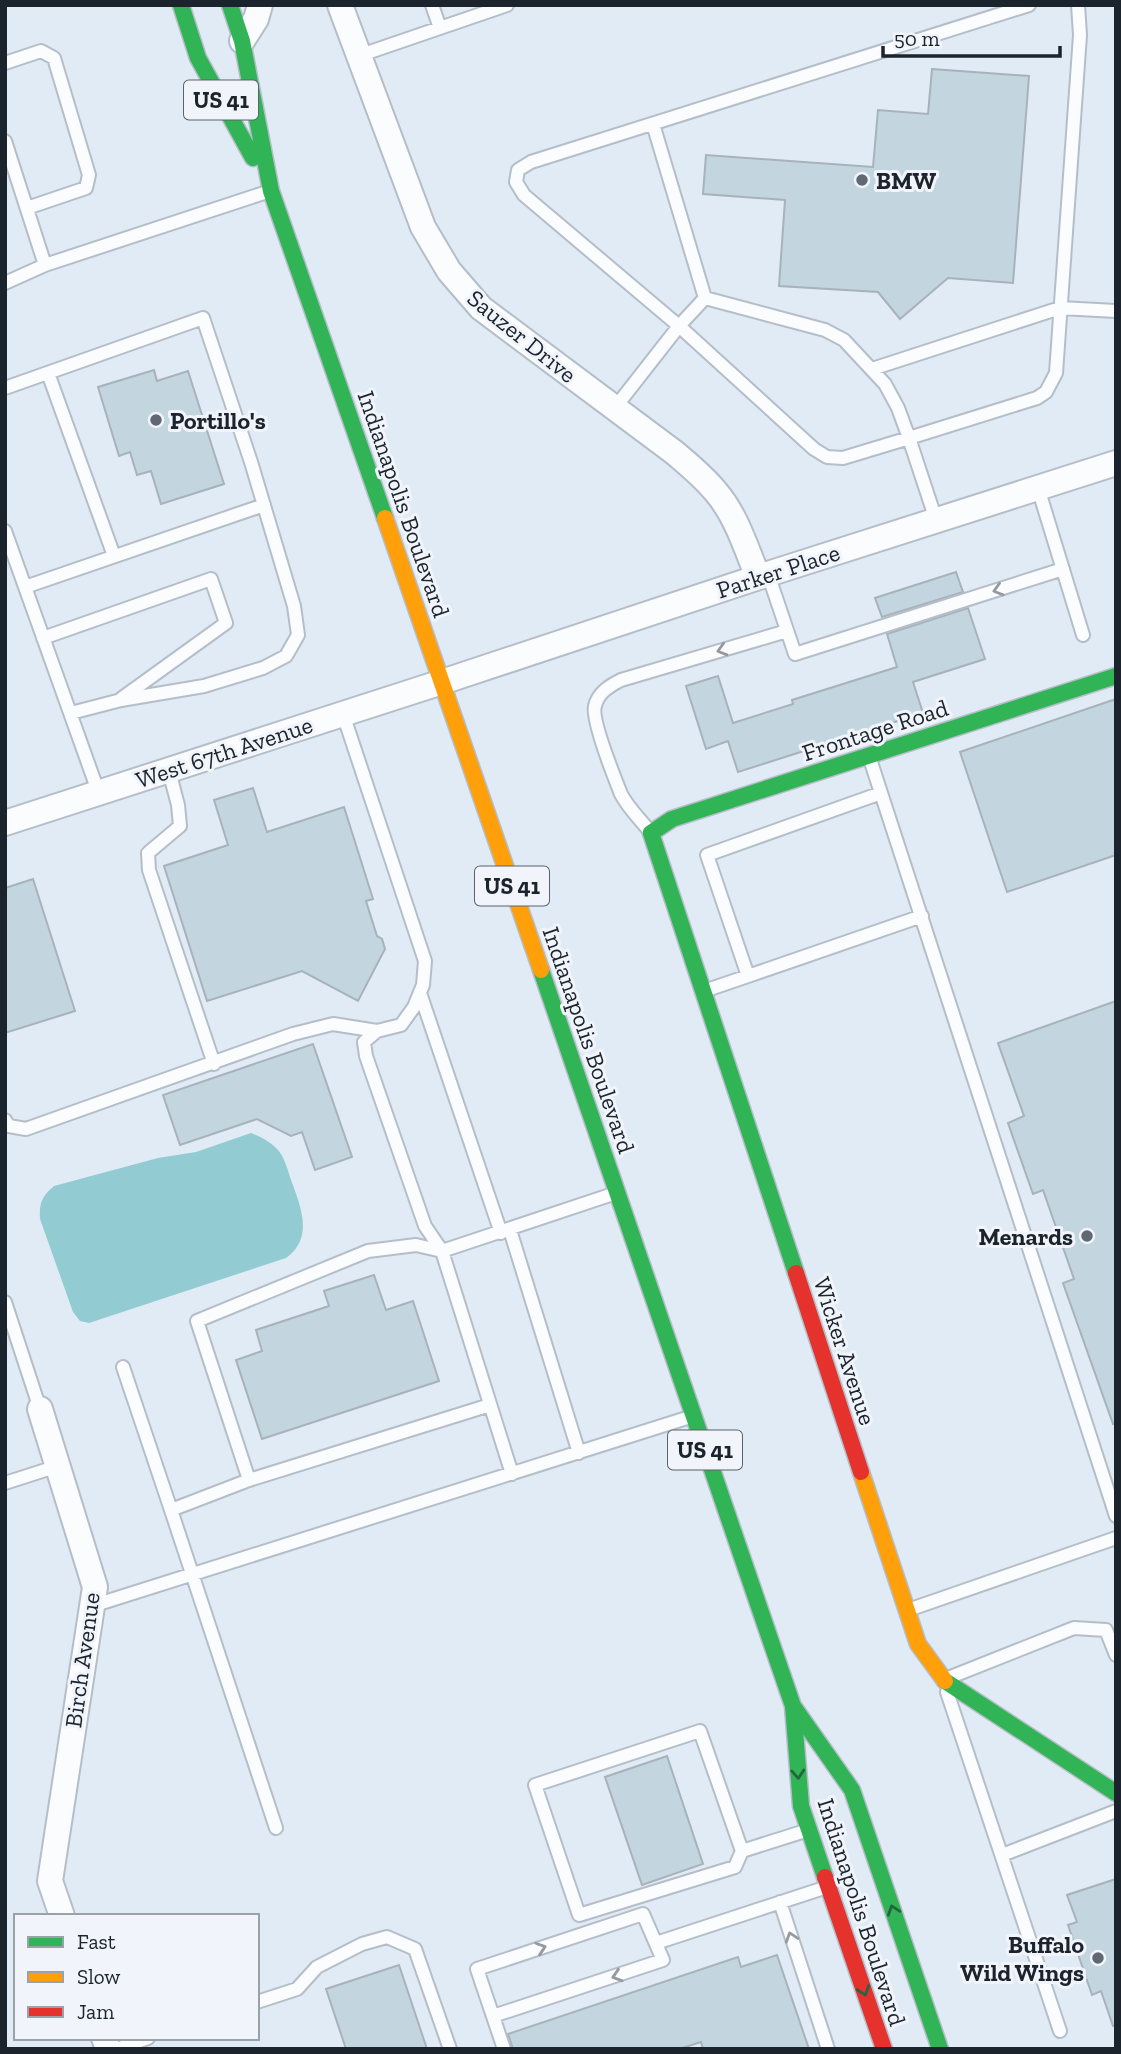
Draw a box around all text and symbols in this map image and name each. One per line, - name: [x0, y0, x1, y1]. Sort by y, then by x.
- scale bar: [883, 14, 1060, 58]
- text: 50 m: [894, 26, 940, 51]
- road number: US 41: [184, 80, 258, 120]
- place label: BMW: [876, 166, 937, 195]
- marker: BMW: [854, 172, 870, 188]
- street label: Sauzer Drive: [462, 283, 582, 389]
- street label: Indianapolis Boulevard: [352, 387, 456, 621]
- place label: Portillo's: [170, 406, 266, 435]
- marker: Portillo's: [148, 412, 164, 428]
- street label: Parker Place: [713, 537, 843, 605]
- one-way arrow: [992, 581, 1004, 596]
- one-way arrow: [716, 642, 728, 657]
- street label: Frontage Road: [798, 693, 952, 767]
- street label: West 67th Avenue: [132, 710, 316, 794]
- road number: US 41: [475, 866, 549, 906]
- street label: Indianapolis Boulevard: [537, 923, 641, 1157]
- place label: Menards: [979, 1222, 1073, 1251]
- marker: Menards: [1079, 1228, 1095, 1244]
- street label: Wicker Avenue: [807, 1273, 883, 1429]
- road number: US 41: [668, 1430, 742, 1470]
- street label: Birch Avenue: [58, 1590, 106, 1730]
- one-way arrow: [790, 1769, 805, 1780]
- street label: Indianapolis Boulevard: [812, 1795, 912, 2029]
- one-way arrow: [887, 1905, 901, 1917]
- legend: [14, 1914, 259, 2040]
- text: Fast: [77, 1929, 116, 1954]
- place label: Buffalo Wild Wings: [960, 1930, 1084, 1987]
- one-way arrow: [785, 1932, 799, 1944]
- one-way arrow: [535, 1942, 547, 1956]
- marker: Buffalo Wild Wings: [1090, 1950, 1106, 1966]
- text: Slow: [77, 1964, 120, 1989]
- one-way arrow: [611, 1967, 623, 1982]
- one-way arrow: [856, 1985, 870, 1997]
- text: Jam: [77, 1999, 114, 2024]

